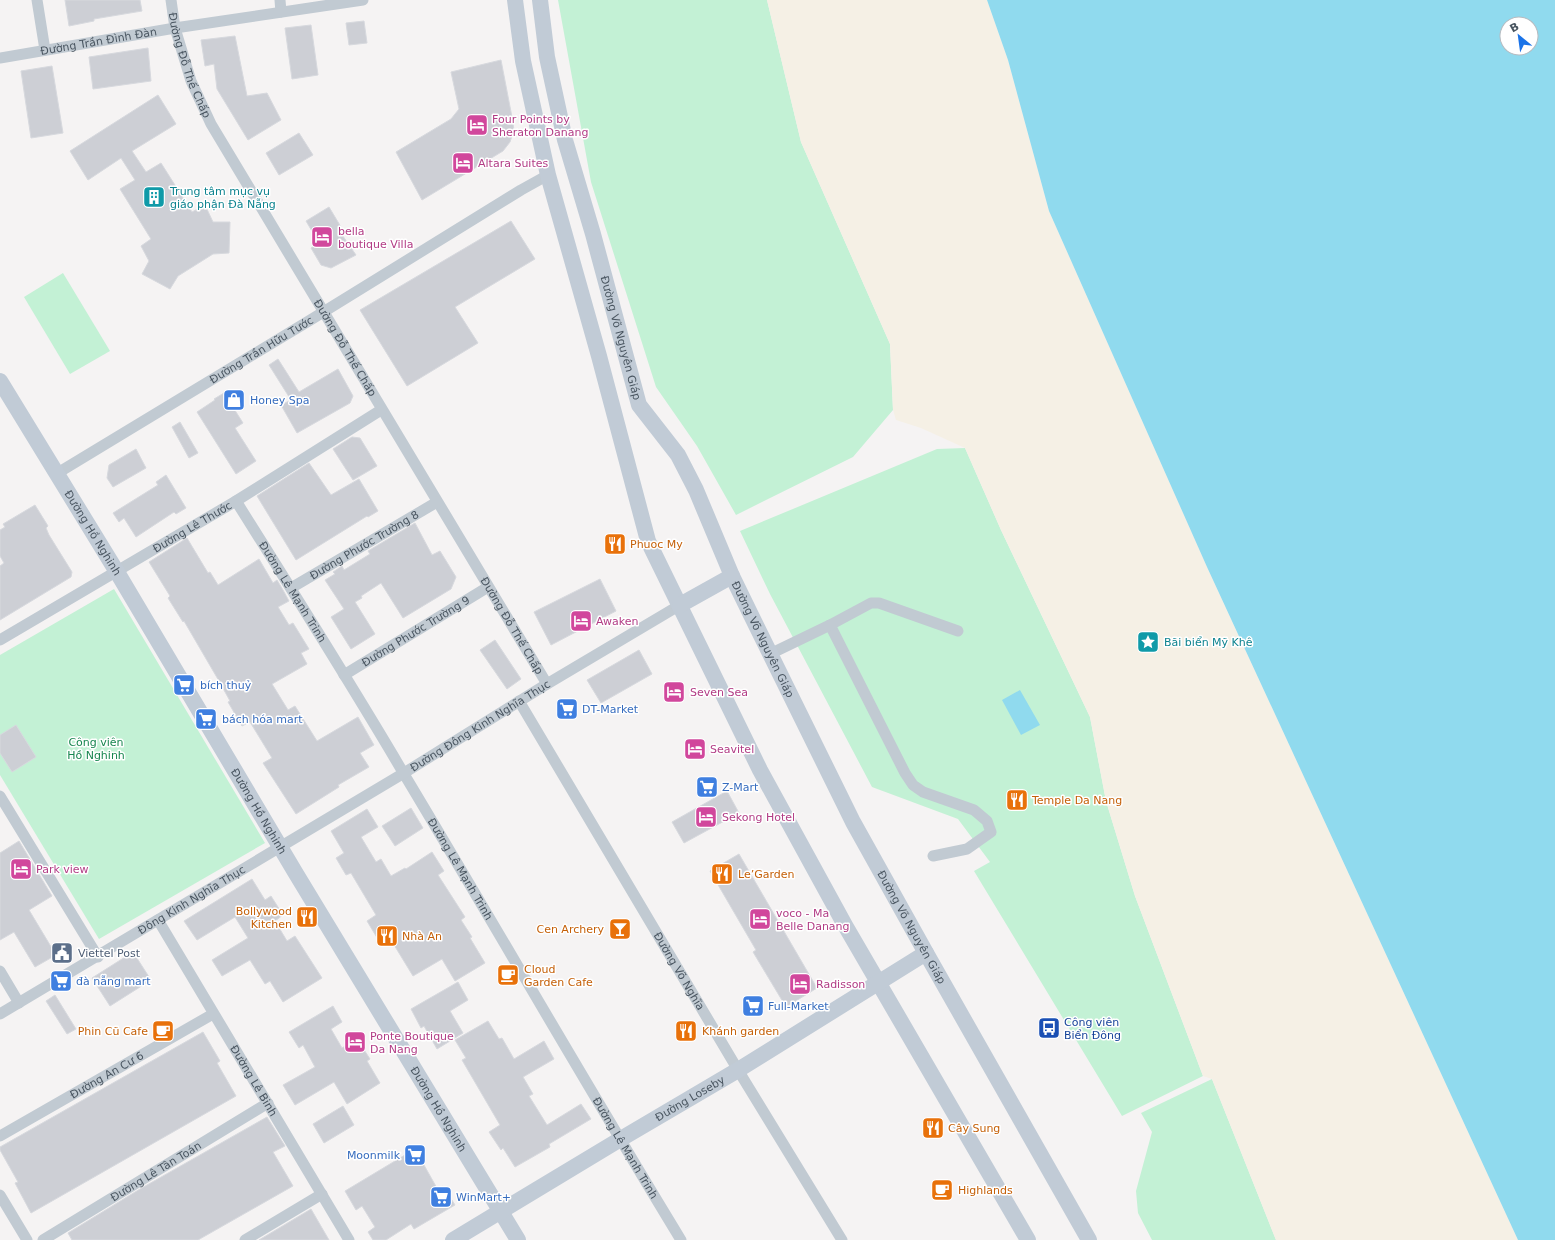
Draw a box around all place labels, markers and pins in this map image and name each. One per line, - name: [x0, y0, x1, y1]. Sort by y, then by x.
- hotel icon: Four Points by Sheraton Danang: [464, 112, 490, 138]
- place label: Four Points by Sheraton Danang: [492, 113, 588, 139]
- hotel icon: Altara Suites: [450, 150, 476, 176]
- place label: Altara Suites: [478, 157, 548, 170]
- building icon: Trung tâm mục vụ giáo phận Đà Nẵng: [141, 184, 167, 210]
- place label: Trung tâm mục vụ giáo phận Đà Nẵng: [169, 185, 276, 211]
- hotel icon: bella boutique Villa: [309, 224, 335, 250]
- place label: bella boutique Villa: [338, 225, 413, 251]
- shop icon: Honey Spa: [221, 387, 247, 413]
- place label: Honey Spa: [250, 394, 309, 407]
- restaurant icon: Phuoc My: [602, 531, 628, 557]
- place label: Phuoc My: [630, 538, 683, 551]
- hotel icon: Awaken: [568, 608, 594, 634]
- place label: Awaken: [596, 615, 639, 628]
- place icon: Bãi biển Mỹ Khê: [1135, 629, 1161, 655]
- place label: Bãi biển Mỹ Khê: [1164, 636, 1253, 649]
- supermarket icon: bích thuỷ: [171, 672, 197, 698]
- place label: bích thuỷ: [200, 679, 252, 692]
- hotel icon: Seven Sea: [661, 679, 687, 705]
- place label: Seven Sea: [690, 686, 748, 699]
- supermarket icon: DT-Market: [554, 696, 580, 722]
- place label: DT-Market: [582, 703, 639, 716]
- supermarket icon: bách hóa mart: [193, 706, 219, 732]
- place label: bách hóa mart: [222, 713, 303, 726]
- hotel icon: Seavitel: [682, 736, 708, 762]
- place label: Seavitel: [710, 743, 754, 756]
- supermarket icon: Z-Mart: [694, 774, 720, 800]
- place label: Z-Mart: [722, 781, 759, 794]
- restaurant icon: Temple Da Nang: [1004, 787, 1030, 813]
- place label: Temple Da Nang: [1031, 794, 1122, 807]
- hotel icon: Sekong Hotel: [693, 804, 719, 830]
- place label: Sekong Hotel: [722, 811, 795, 824]
- hotel icon: Park view: [8, 856, 34, 882]
- restaurant icon: Le’Garden: [709, 861, 735, 887]
- place label: Park view: [36, 863, 89, 876]
- place label: Le’Garden: [738, 868, 795, 881]
- restaurant icon: Bollywood Kitchen: [294, 904, 320, 930]
- place label: Bollywood Kitchen: [236, 905, 292, 931]
- hotel icon: voco - Ma Belle Danang: [747, 906, 773, 932]
- place label: voco - Ma Belle Danang: [776, 907, 850, 933]
- bar icon: Cen Archery: [607, 916, 633, 942]
- restaurant icon: Nhà An: [374, 923, 400, 949]
- place label: Cen Archery: [536, 923, 604, 936]
- place label: Nhà An: [402, 930, 442, 943]
- public building icon: Viettel Post: [49, 940, 75, 966]
- place label: Viettel Post: [78, 947, 141, 960]
- cafe icon: Cloud Garden Cafe: [495, 962, 521, 988]
- place label: Cloud Garden Cafe: [524, 963, 593, 989]
- supermarket icon: đà nẵng mart: [48, 968, 74, 994]
- hotel icon: Radisson: [787, 971, 813, 997]
- place label: đà nẵng mart: [76, 975, 151, 988]
- place label: Radisson: [816, 978, 865, 991]
- supermarket icon: Full-Market: [740, 993, 766, 1019]
- place label: Full-Market: [768, 1000, 829, 1013]
- bus stop icon: Công viên Biển Đông: [1036, 1015, 1062, 1041]
- place label: Công viên Biển Đông: [1064, 1016, 1121, 1042]
- cafe icon: Phin Cũ Cafe: [150, 1018, 176, 1044]
- restaurant icon: Khánh garden: [673, 1018, 699, 1044]
- place label: Phin Cũ Cafe: [78, 1025, 148, 1038]
- place label: Khánh garden: [702, 1025, 779, 1038]
- hotel icon: Ponte Boutique Da Nang: [342, 1029, 368, 1055]
- place label: Ponte Boutique Da Nang: [370, 1030, 454, 1056]
- restaurant icon: Cây Sung: [920, 1115, 946, 1141]
- place label: Cây Sung: [948, 1122, 1000, 1135]
- supermarket icon: Moonmilk: [402, 1142, 428, 1168]
- place label: Moonmilk: [347, 1149, 401, 1162]
- cafe icon: Highlands: [929, 1177, 955, 1203]
- supermarket icon: WinMart+: [428, 1184, 454, 1210]
- place label: Highlands: [958, 1184, 1013, 1197]
- place label: WinMart+: [456, 1191, 511, 1204]

